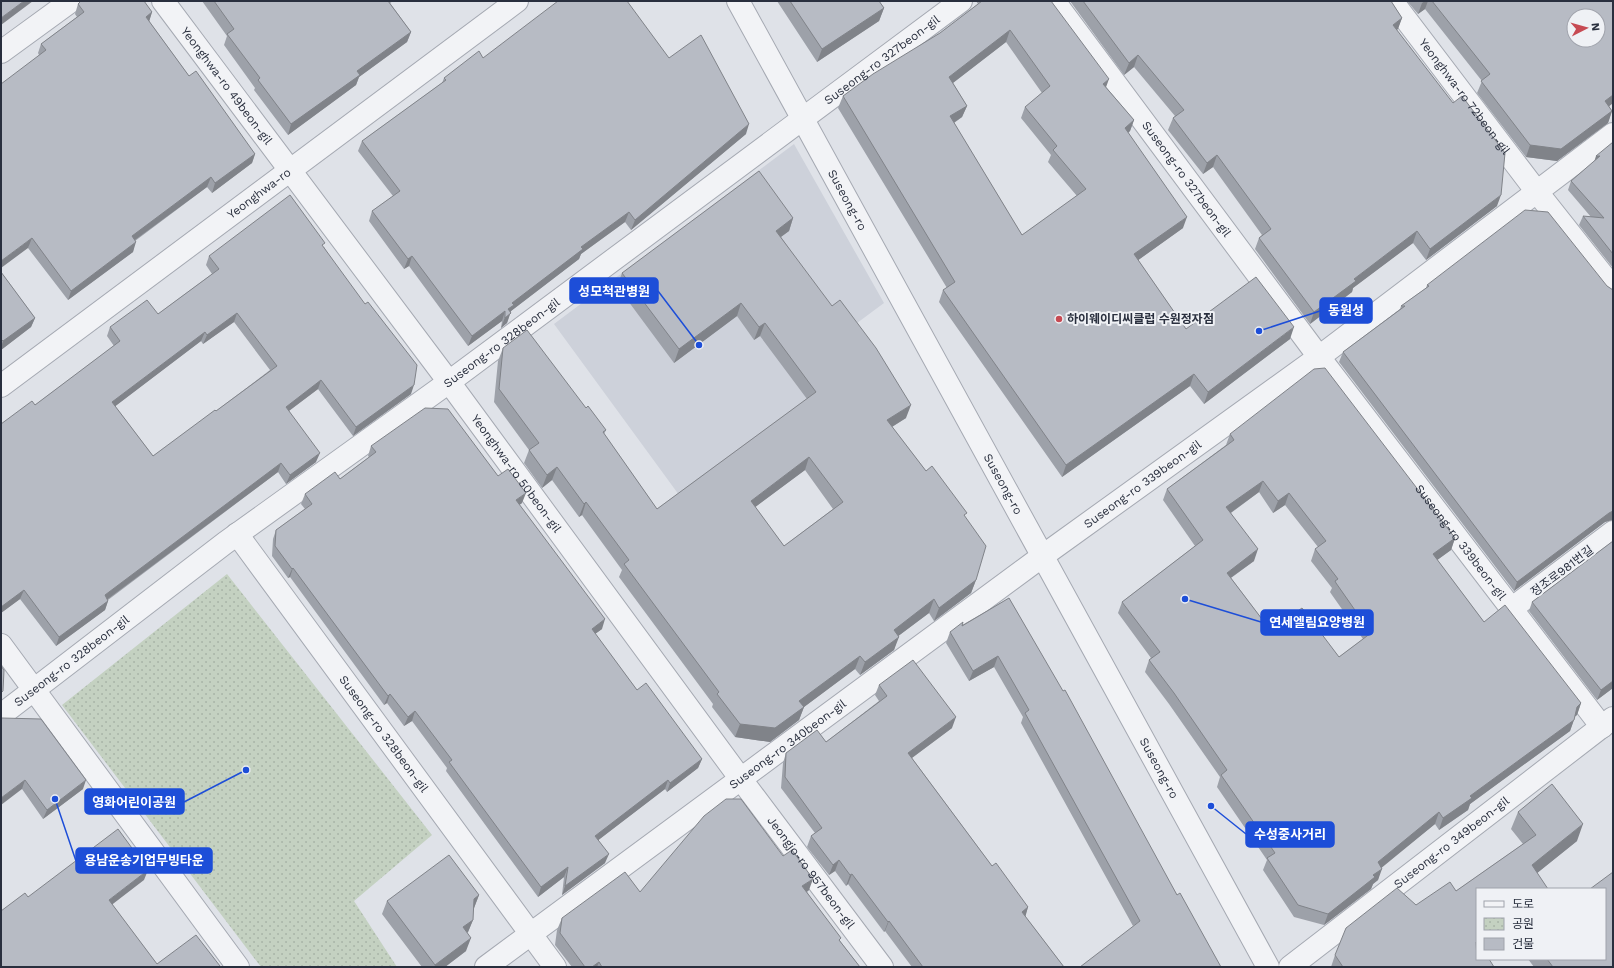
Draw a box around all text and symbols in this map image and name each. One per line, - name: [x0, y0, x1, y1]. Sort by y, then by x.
- north arrow: [1566, 8, 1606, 48]
- street label: Suseong-ro 327beon-gil: [821, 12, 943, 107]
- text: N: [1589, 22, 1602, 32]
- street label: Yeonghwa-ro 49beon-gil: [178, 24, 275, 148]
- street label: Yeonghwa-ro 72beon-gil: [1416, 36, 1513, 158]
- street label: Suseong-ro 327beon-gil: [1139, 119, 1234, 240]
- street label: Yeonghwa-ro: [224, 165, 294, 222]
- street label: Suseong-ro: [825, 167, 870, 233]
- callout: 성모척관병원: [570, 278, 658, 303]
- text: 성모척관병원: [578, 284, 650, 299]
- street label: Suseong-ro 328beon-gil: [441, 295, 563, 391]
- callout: 동원성: [1320, 298, 1372, 323]
- text: 동원성: [1328, 303, 1364, 318]
- place label: 하이웨이디씨클럽 수원정자점: [1067, 312, 1214, 326]
- marker: 하이웨이디씨클럽 수원정자점: [1054, 314, 1064, 324]
- street label: Yeonghwa-ro 50beon-gil: [468, 412, 564, 536]
- street label: Suseong-ro 339beon-gil: [1081, 437, 1204, 531]
- street label: Suseong-ro: [981, 451, 1025, 517]
- street label: Suseong-ro 339beon-gil: [1412, 482, 1509, 603]
- street label: 정조로981번길: [1528, 543, 1596, 599]
- callout: 연세엘림요양병원: [1261, 610, 1373, 635]
- street label: Suseong-ro 328beon-gil: [11, 612, 132, 709]
- text: 연세엘림요양병원: [1269, 615, 1365, 630]
- street label: Suseong-ro 328beon-gil: [336, 673, 431, 795]
- street label: Suseong-ro 340beon-gil: [726, 696, 849, 792]
- street label: Suseong-ro: [1137, 735, 1181, 801]
- callout: 영화어린이공원: [85, 789, 184, 814]
- street label: Suseong-ro 349beon-gil: [1391, 793, 1512, 891]
- text: 영화어린이공원: [92, 795, 176, 810]
- street label: Jeongjo-ro 957beon-gil: [764, 814, 858, 932]
- callout: 수성중사거리: [1246, 822, 1334, 847]
- text: 수성중사거리: [1254, 827, 1326, 842]
- callout: 용남운송기업무빙타운: [76, 848, 212, 873]
- text: 용남운송기업무빙타운: [84, 853, 204, 868]
- legend: [1476, 888, 1606, 960]
- text: 도로: [1512, 897, 1534, 911]
- text: 공원: [1512, 917, 1534, 931]
- text: 건물: [1512, 937, 1534, 951]

